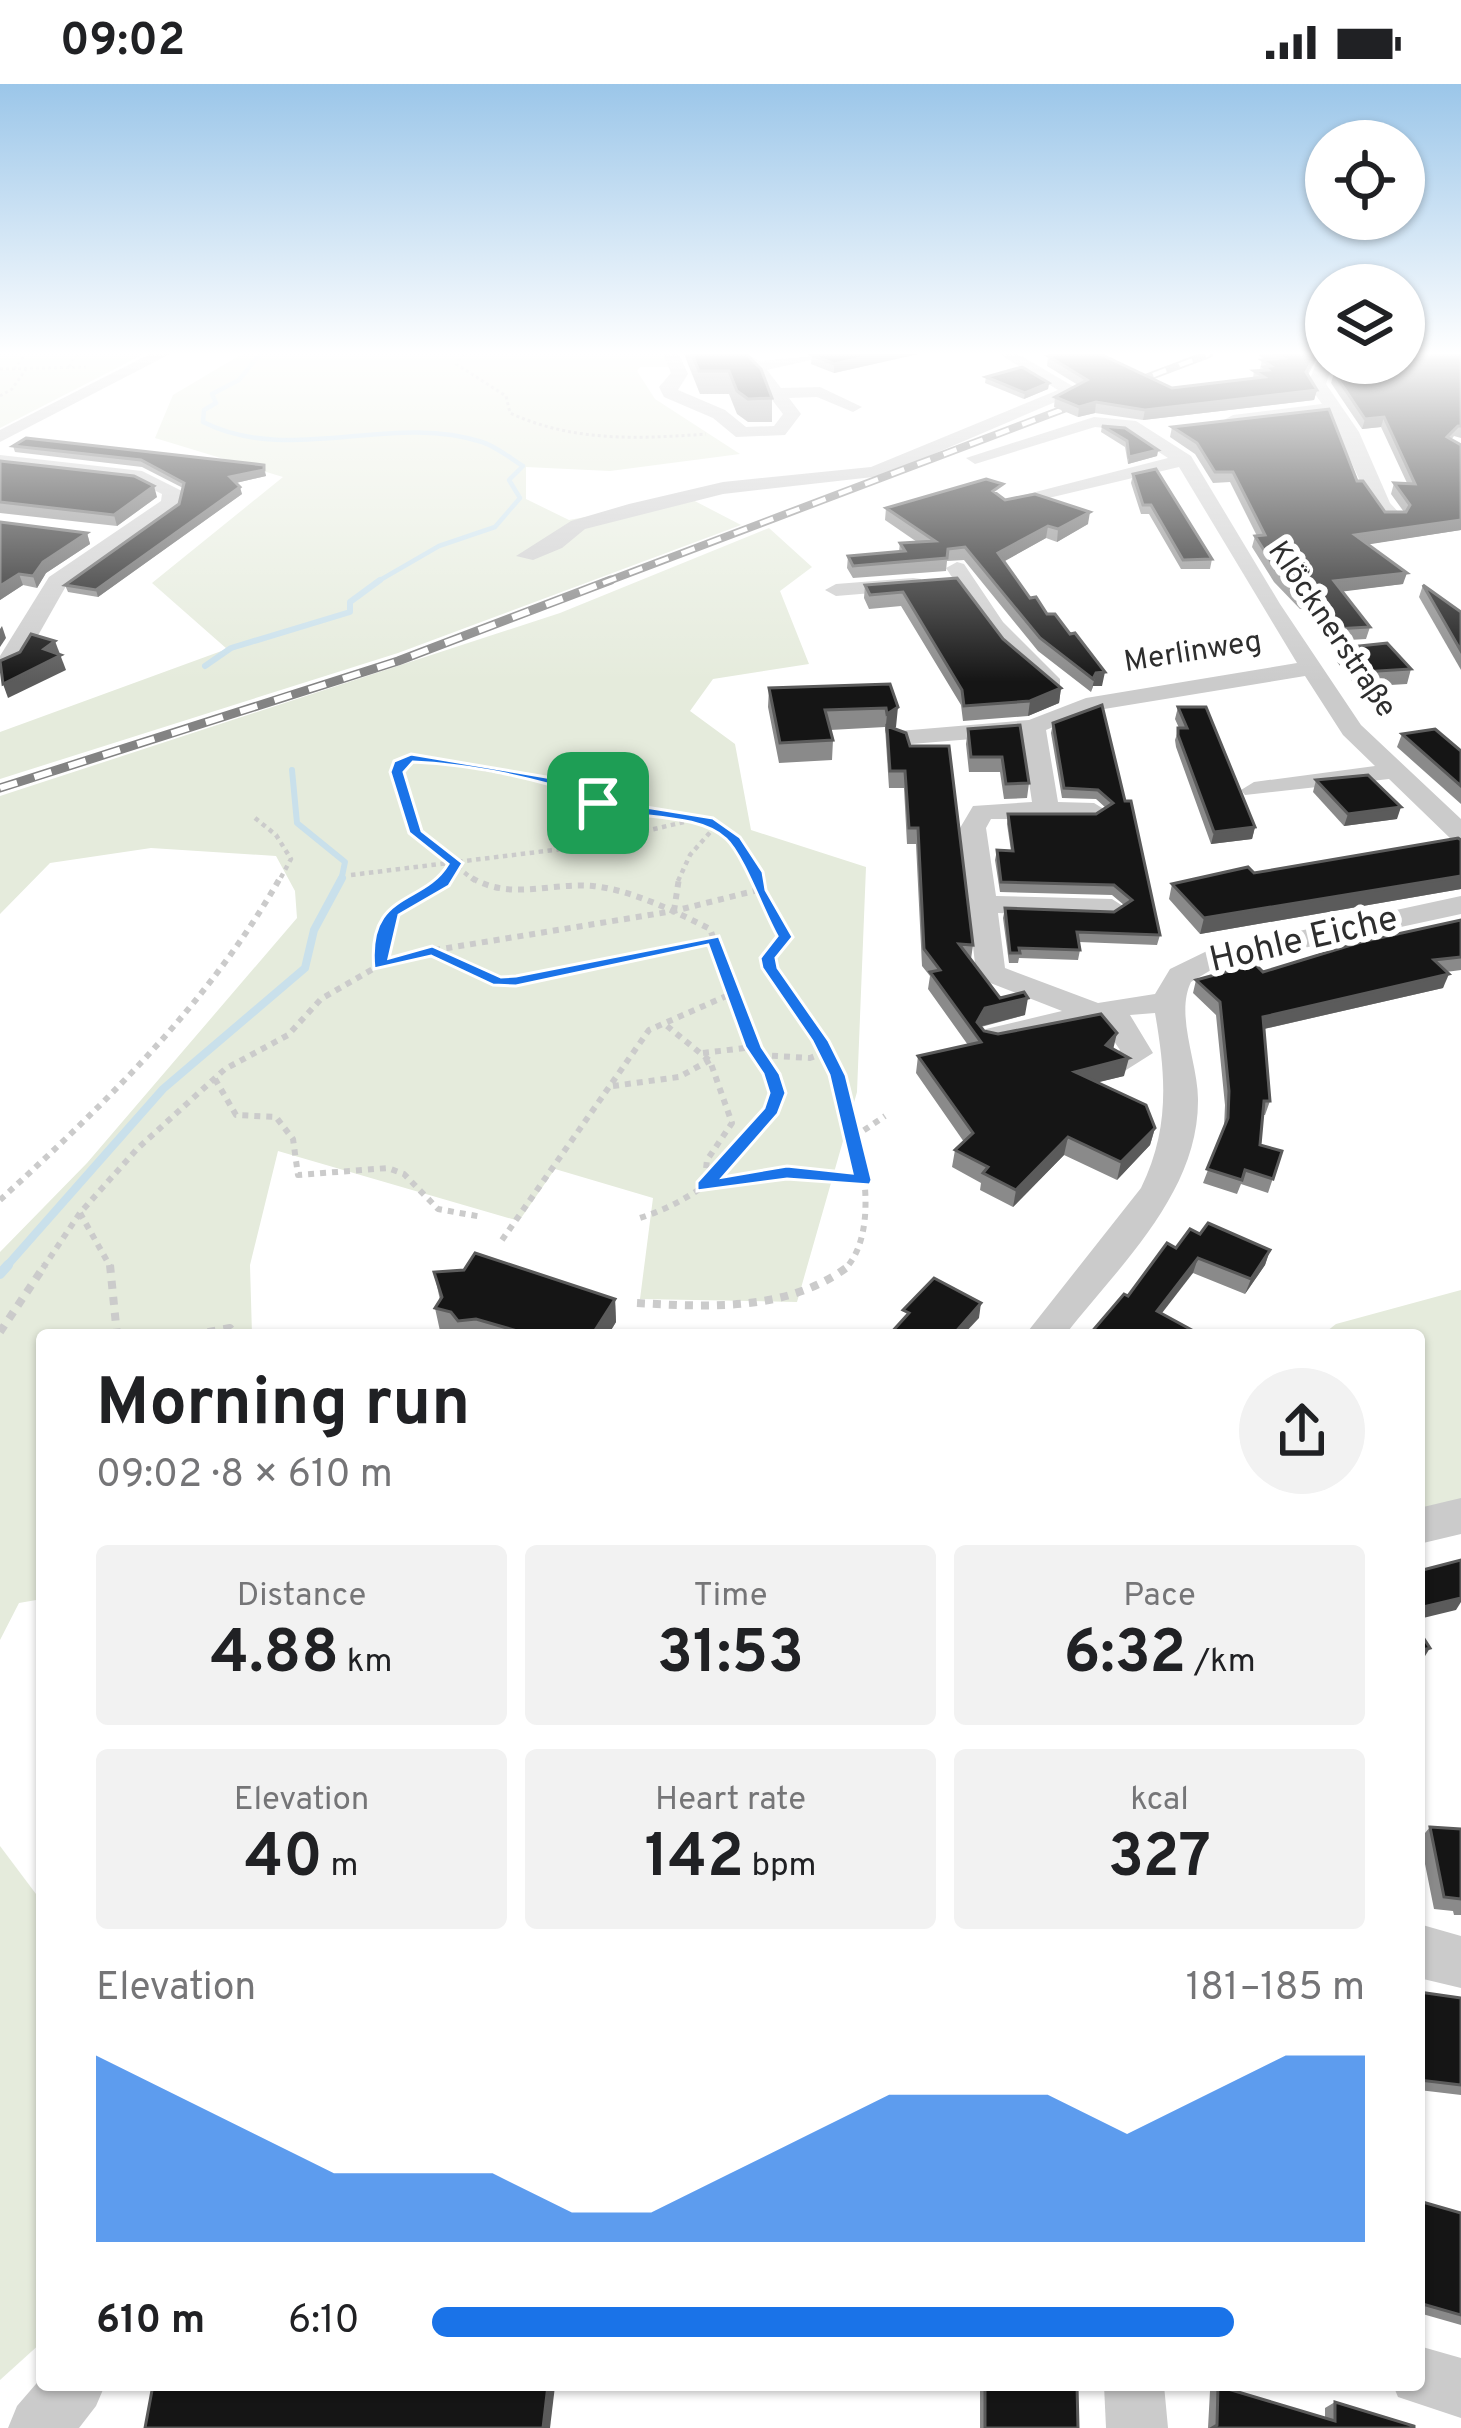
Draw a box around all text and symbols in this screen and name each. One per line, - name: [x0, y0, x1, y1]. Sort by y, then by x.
- text: 09:02: [60, 14, 185, 71]
- map controls: [1305, 120, 1425, 384]
- button: locate: [1305, 120, 1425, 240]
- button: layers: [1305, 264, 1425, 384]
- street label: Klöcknerstraße: [1258, 535, 1404, 725]
- street label: Merlinweg: [1121, 624, 1265, 682]
- pin: [547, 752, 649, 854]
- icon: arrive: [565, 770, 631, 836]
- street label: Hohle Eiche: [1205, 897, 1403, 985]
- text: Morning run: [96, 1365, 470, 1448]
- button: share: [1239, 1368, 1365, 1494]
- text: 09:02 · 8 × 610 m: [96, 1452, 393, 1501]
- text: Distance: [237, 1576, 366, 1618]
- text: Time: [694, 1576, 767, 1618]
- text: Pace: [1123, 1576, 1196, 1618]
- text: 4.88: [211, 1618, 339, 1694]
- text: 31:53: [657, 1618, 804, 1694]
- text: 6:32: [1063, 1618, 1186, 1694]
- text: km: [339, 1642, 392, 1684]
- text: /km: [1186, 1642, 1256, 1684]
- text: Elevation: [234, 1780, 369, 1822]
- text: Heart rate: [655, 1780, 806, 1822]
- text: kcal: [1130, 1780, 1189, 1822]
- text: 40: [245, 1822, 323, 1898]
- text: 142: [645, 1822, 744, 1898]
- text: 327: [1108, 1822, 1211, 1898]
- text: m: [323, 1846, 358, 1888]
- text: bpm: [744, 1846, 816, 1888]
- text: Elevation: [96, 1965, 256, 2014]
- text: 181–185 m: [1186, 1965, 1365, 2014]
- text: 610 m: [96, 2298, 205, 2347]
- text: 6:10: [288, 2298, 360, 2347]

